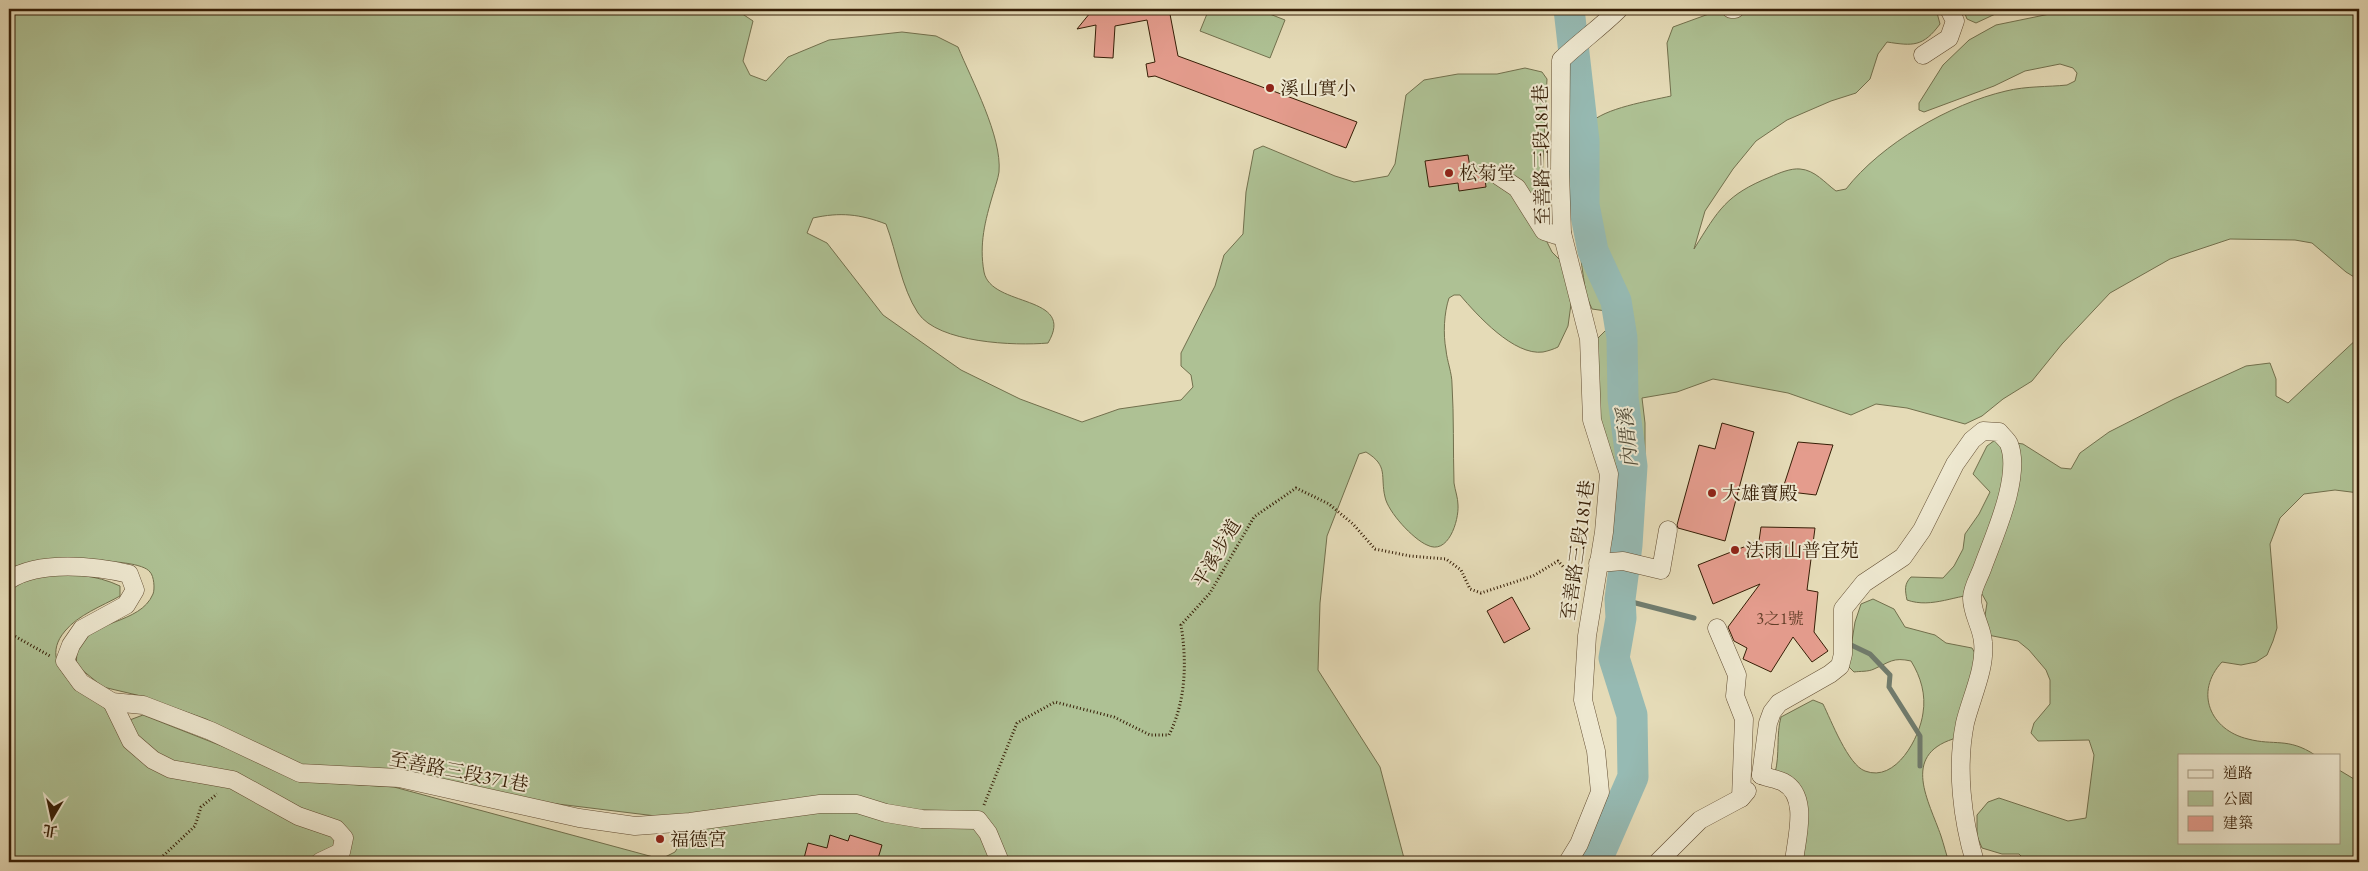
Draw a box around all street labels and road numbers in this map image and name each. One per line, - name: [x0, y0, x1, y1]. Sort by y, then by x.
- street label: 至善路三段181巷: [1528, 84, 1555, 226]
- street label: 至善路三段181巷: [1555, 478, 1600, 622]
- street label: 平溪步道: [1186, 514, 1247, 592]
- street label: 至善路三段371巷: [387, 746, 531, 797]

